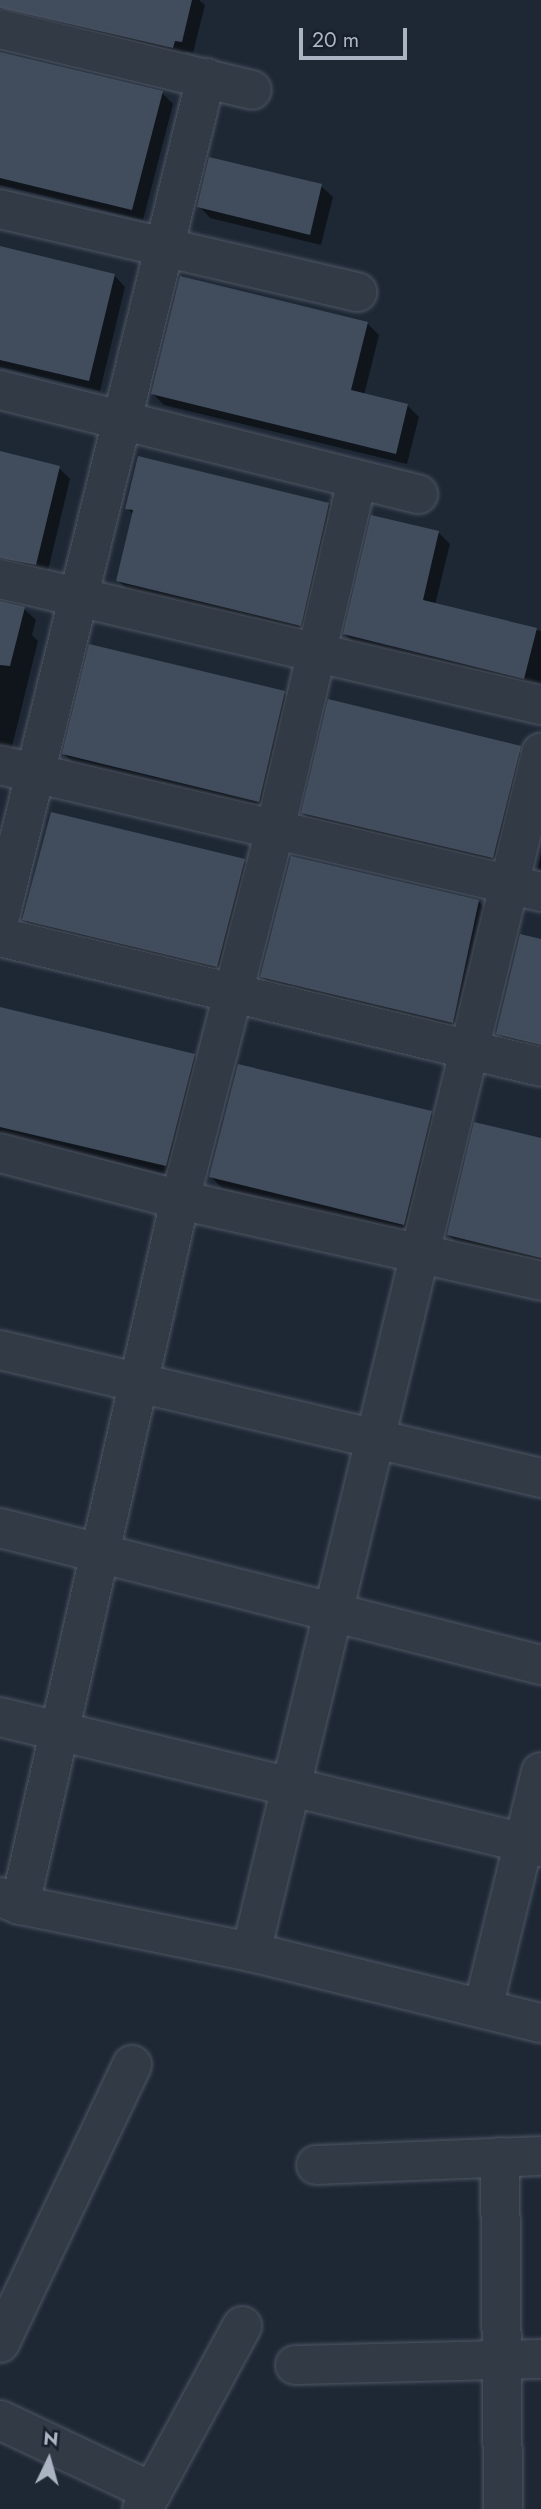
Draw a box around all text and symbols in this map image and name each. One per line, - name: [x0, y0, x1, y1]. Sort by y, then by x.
- scale bar: [303, 14, 412, 58]
- text: 20 m: [312, 25, 359, 55]
- text: N: [42, 2424, 60, 2453]
- north arrow: [14, 2425, 84, 2495]

